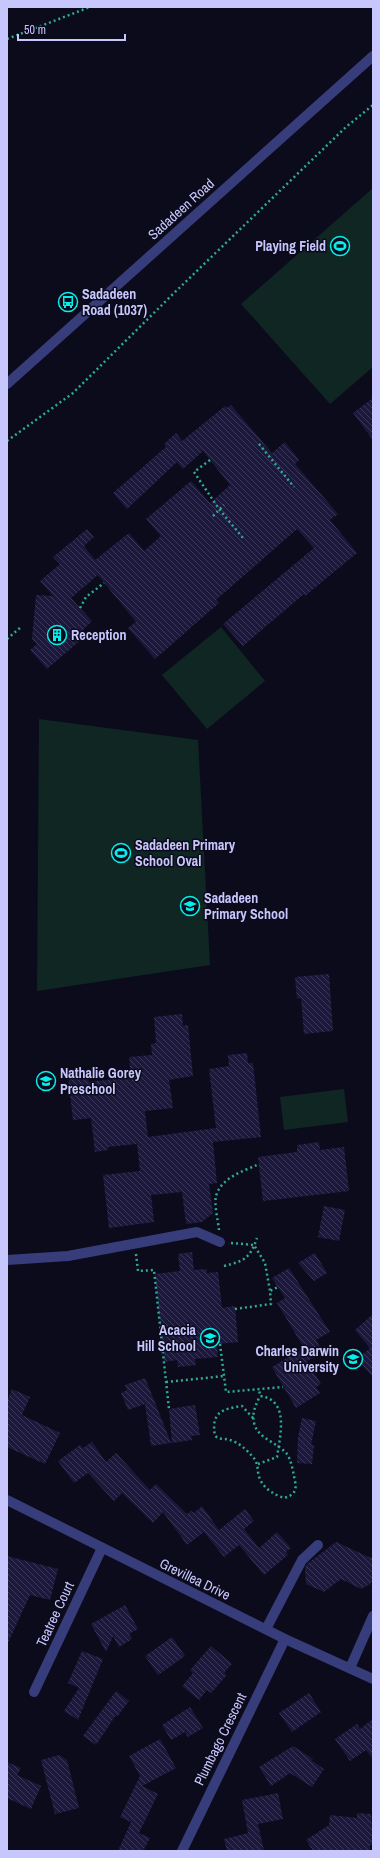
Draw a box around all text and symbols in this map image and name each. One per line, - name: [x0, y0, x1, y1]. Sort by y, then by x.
- scale bar: [18, 16, 125, 42]
- text: 50 m: [24, 22, 46, 38]
- street label: Sadadeen Road: [144, 175, 218, 243]
- sports icon: Playing Field: [329, 235, 351, 257]
- place label: Playing Field: [255, 237, 326, 255]
- place label: Sadadeen Road (1037): [82, 285, 147, 319]
- bus stop icon: Sadadeen Road (1037): [57, 291, 79, 313]
- building icon: Reception: [46, 624, 68, 646]
- place label: Reception: [71, 626, 127, 644]
- place label: Sadadeen Primary School Oval: [135, 836, 236, 870]
- sports icon: Sadadeen Primary School Oval: [110, 842, 132, 864]
- place label: Sadadeen Primary School: [204, 889, 288, 923]
- school or university icon: Sadadeen Primary School: [179, 895, 201, 917]
- place label: Nathalie Gorey Preschool: [60, 1064, 142, 1098]
- school or university icon: Nathalie Gorey Preschool: [35, 1070, 57, 1092]
- place label: Acacia Hill School: [137, 1321, 197, 1355]
- school or university icon: Acacia Hill School: [199, 1327, 221, 1349]
- place label: Charles Darwin University: [255, 1342, 340, 1376]
- school or university icon: Charles Darwin University: [342, 1348, 364, 1370]
- street label: Grevillea Drive: [157, 1554, 233, 1604]
- street label: Teatree Court: [32, 1579, 78, 1649]
- street label: Plumbago Crescent: [190, 1690, 250, 1788]

